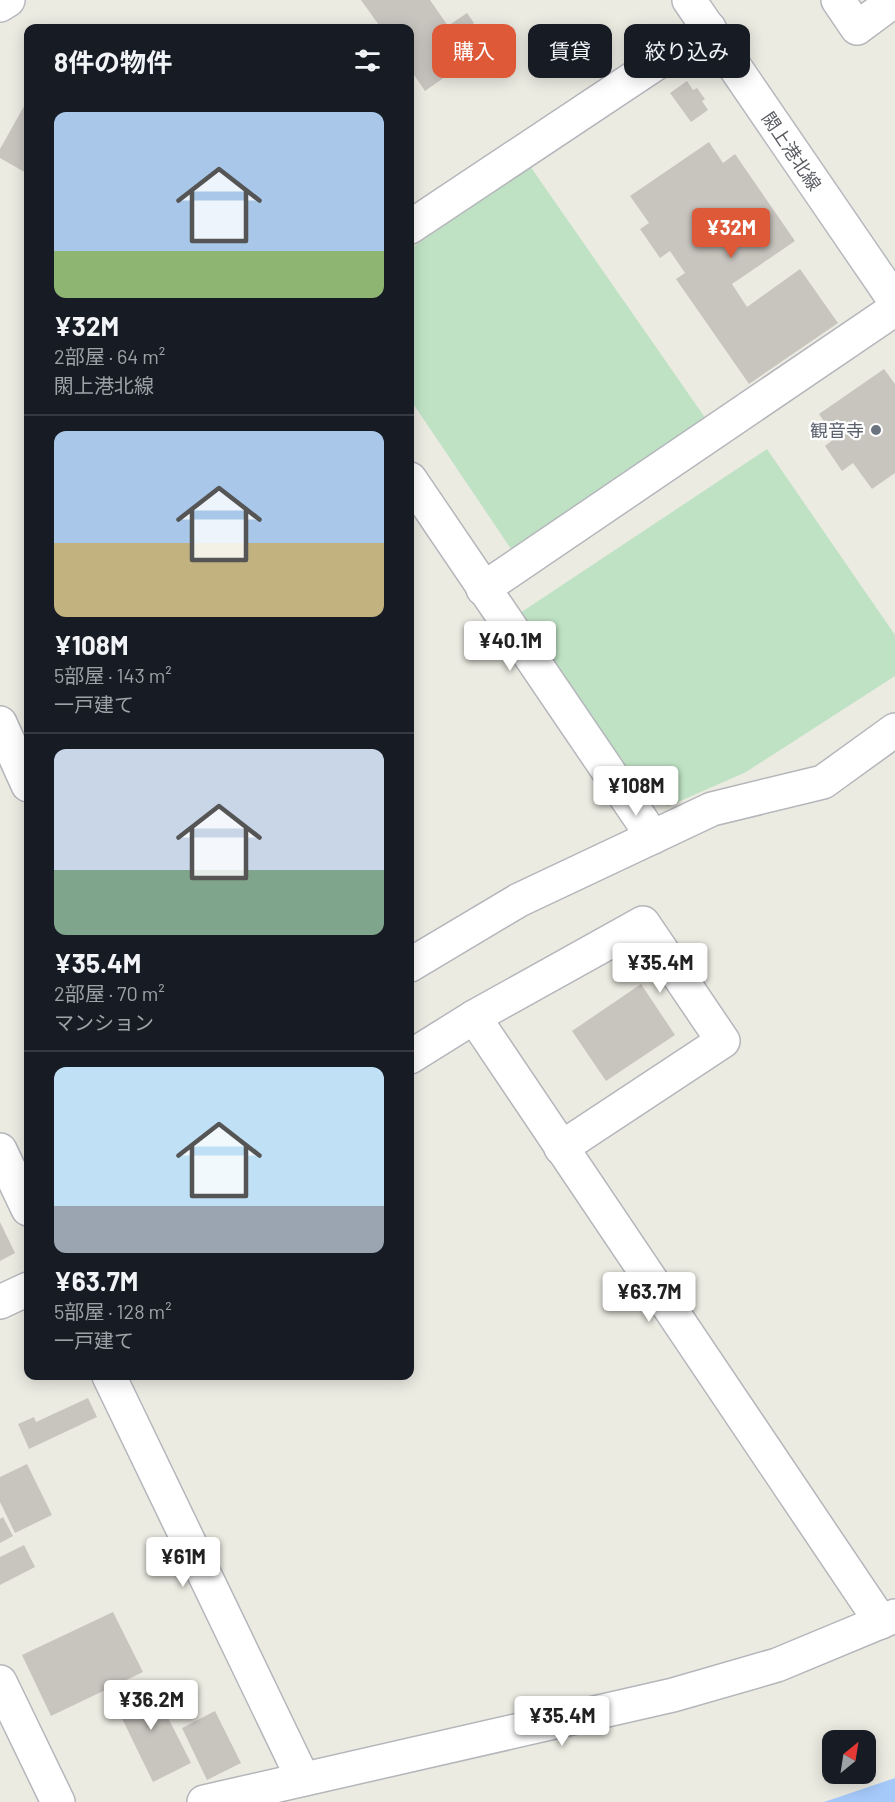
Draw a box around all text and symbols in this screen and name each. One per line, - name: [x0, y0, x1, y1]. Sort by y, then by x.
- chip: 購入: [432, 24, 516, 78]
- chip: 賃貸: [528, 24, 612, 78]
- chip: 絞り込み: [624, 24, 750, 78]
- icon: filters: [351, 44, 384, 77]
- text: 8件の物件: [54, 46, 172, 77]
- street label: 閖上港北線: [758, 108, 826, 194]
- icon: home: [165, 151, 273, 259]
- pin: ¥32M: [695, 208, 767, 259]
- text: ¥32M: [706, 215, 756, 239]
- text: ¥32M: [54, 310, 119, 341]
- text: 2部屋 · 64 m²: [54, 344, 165, 368]
- text: 閖上港北線: [54, 373, 154, 397]
- place label: 観音寺: [810, 419, 864, 441]
- marker: 観音寺: [869, 423, 883, 437]
- icon: home: [165, 470, 273, 578]
- pin: ¥40.1M: [461, 621, 559, 672]
- text: ¥40.1M: [478, 628, 542, 652]
- text: ¥108M: [54, 629, 129, 660]
- text: 5部屋 · 143 m²: [54, 663, 172, 687]
- text: 一戸建て: [54, 692, 134, 716]
- pin: ¥108M: [594, 766, 678, 817]
- text: ¥108M: [607, 773, 665, 797]
- icon: home: [165, 788, 273, 896]
- pin: ¥35.4M: [611, 943, 709, 994]
- text: ¥35.4M: [54, 947, 141, 978]
- text: ¥35.4M: [626, 950, 694, 974]
- text: 2部屋 · 70 m²: [54, 981, 165, 1005]
- text: マンション: [54, 1010, 154, 1034]
- icon: home: [165, 1106, 273, 1214]
- text: ¥63.7M: [54, 1265, 138, 1296]
- pin: ¥63.7M: [600, 1272, 698, 1323]
- text: ¥63.7M: [617, 1279, 681, 1303]
- text: 5部屋 · 128 m²: [54, 1299, 172, 1323]
- text: 一戸建て: [54, 1328, 134, 1352]
- pin: ¥61M: [147, 1537, 219, 1588]
- text: ¥61M: [160, 1544, 206, 1568]
- pin: ¥36.2M: [102, 1680, 200, 1731]
- text: ¥36.2M: [118, 1687, 184, 1711]
- pin: ¥35.4M: [513, 1696, 611, 1747]
- text: ¥35.4M: [528, 1703, 596, 1727]
- north arrow: [822, 1730, 876, 1784]
- map controls: [822, 1730, 876, 1784]

